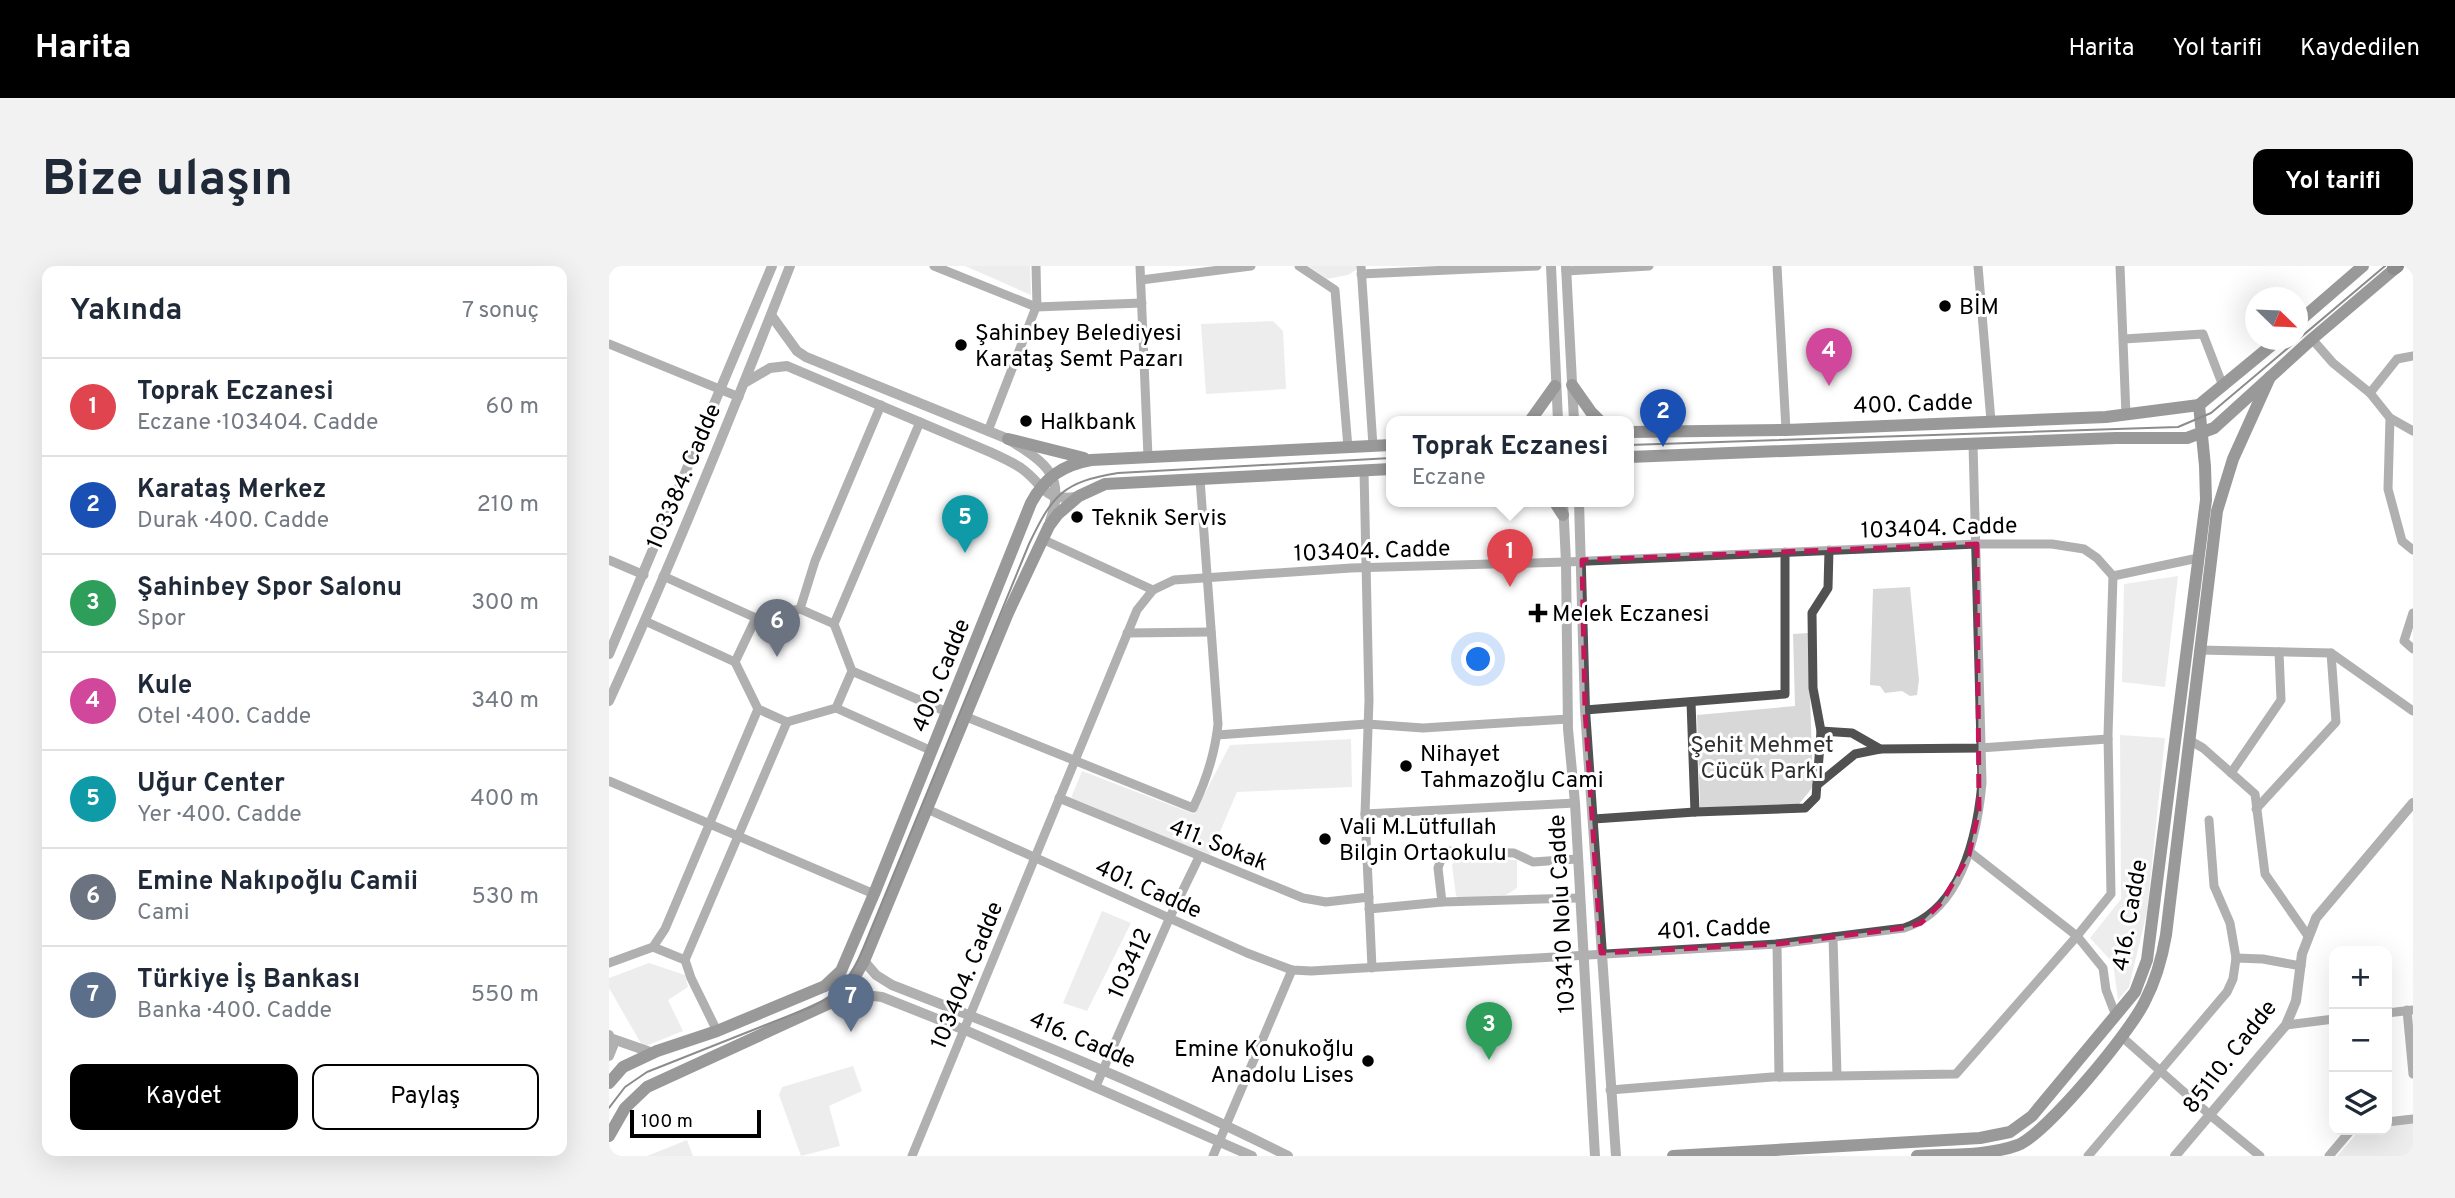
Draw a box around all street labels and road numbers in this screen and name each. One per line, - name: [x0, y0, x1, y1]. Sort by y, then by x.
- street label: 400. Cadde: [1853, 389, 1973, 422]
- street label: 103384. Cadde: [642, 400, 729, 554]
- street label: 103404. Cadde: [1860, 512, 2018, 547]
- street label: 103404. Cadde: [1293, 535, 1451, 570]
- street label: 400. Cadde: [906, 615, 978, 737]
- street label: 411. Sokak: [1164, 813, 1272, 879]
- street label: 103410 Nolu Cadde: [1544, 814, 1583, 1014]
- street label: 401. Cadde: [1090, 854, 1206, 927]
- street label: 416. Cadde: [2107, 857, 2156, 973]
- street label: 103404. Cadde: [926, 898, 1011, 1054]
- street label: 401. Cadde: [1657, 913, 1772, 948]
- street label: 103412: [1103, 924, 1160, 1004]
- street label: 85110. Cadde: [2178, 995, 2284, 1120]
- street label: 416. Cadde: [1024, 1006, 1140, 1077]

